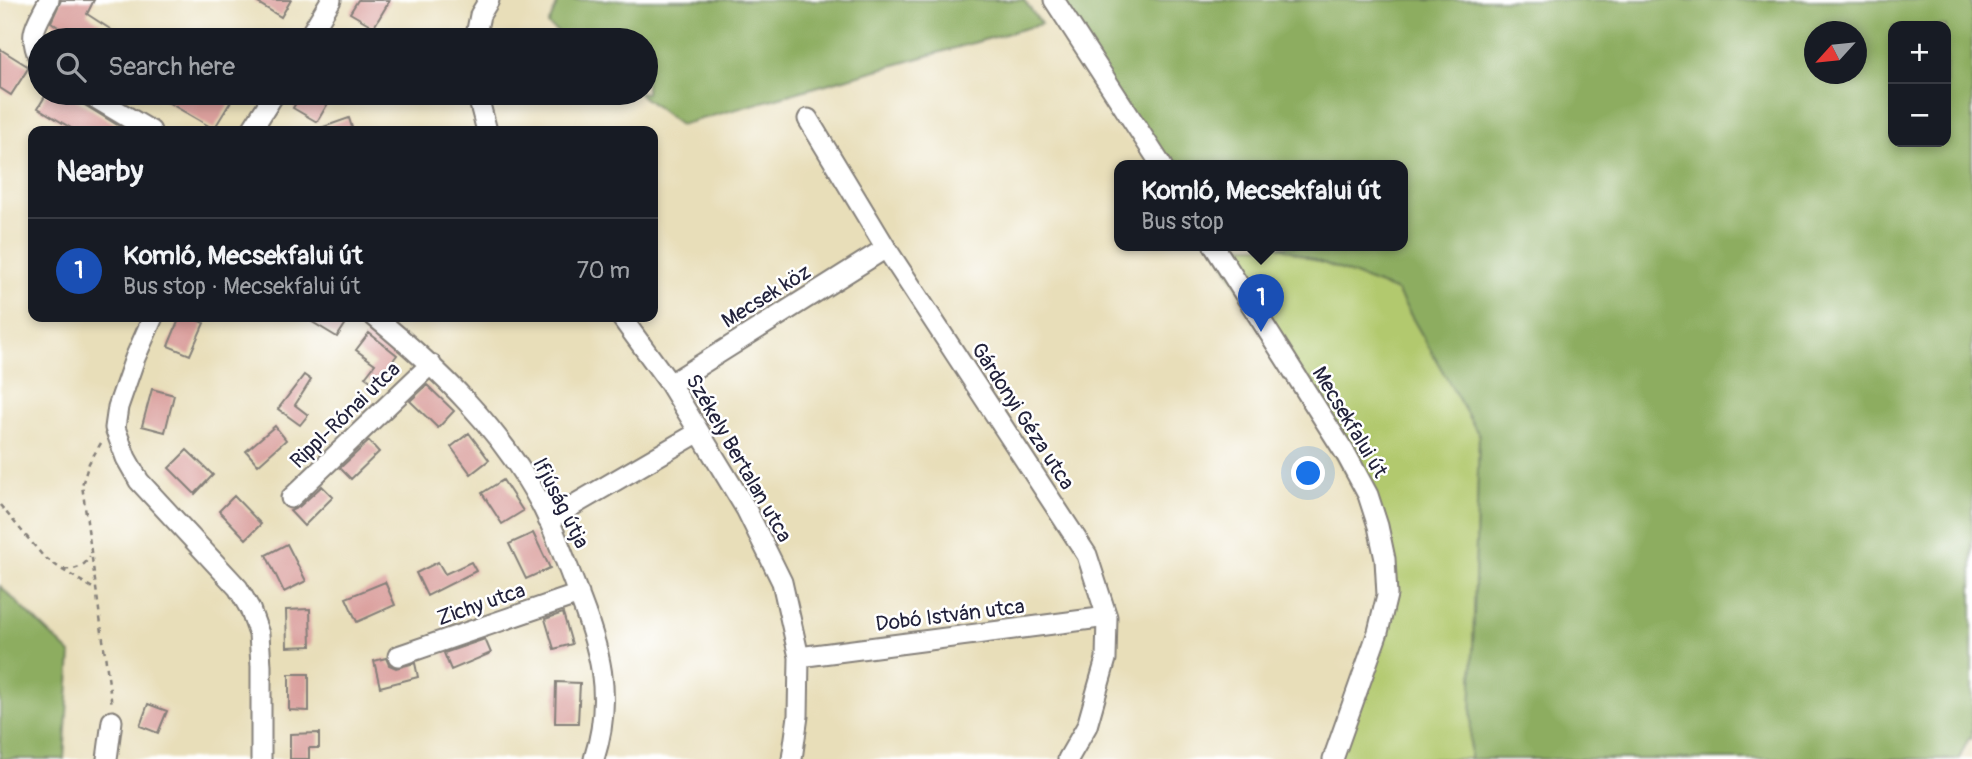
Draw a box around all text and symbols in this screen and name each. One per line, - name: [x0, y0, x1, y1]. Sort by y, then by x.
- north arrow: [1804, 21, 1867, 84]
- map controls: [1888, 21, 1951, 147]
- button: +: [1888, 21, 1951, 84]
- search box: [28, 28, 658, 105]
- icon: search: [52, 48, 90, 86]
- text: Search here: [108, 51, 235, 83]
- button: −: [1888, 84, 1951, 147]
- text: Nearby: [56, 153, 143, 190]
- popup: [1114, 160, 1408, 251]
- text: Komló, Mecsekfalui út: [1141, 175, 1381, 207]
- text: Bus stop: [1141, 207, 1224, 236]
- text: Komló, Mecsekfalui út: [123, 240, 363, 272]
- text: 1: [75, 256, 84, 285]
- text: 70 m: [577, 256, 630, 285]
- street label: Mecsek köz: [717, 258, 816, 334]
- text: Bus stop · Mecsekfalui út: [123, 272, 360, 301]
- pin: 1: [1238, 274, 1284, 332]
- street label: Gárdonyi Géza utca: [965, 338, 1080, 495]
- street label: Rippl-Rónai utca: [285, 356, 406, 475]
- street label: Mecsekfalui út: [1306, 362, 1394, 483]
- street label: Székely Bertalan utca: [679, 369, 798, 547]
- street label: Ifjúság útja: [526, 453, 595, 553]
- your location: [1291, 456, 1325, 490]
- street label: Zichy utca: [433, 577, 529, 632]
- street label: Dobó István utca: [874, 593, 1026, 638]

